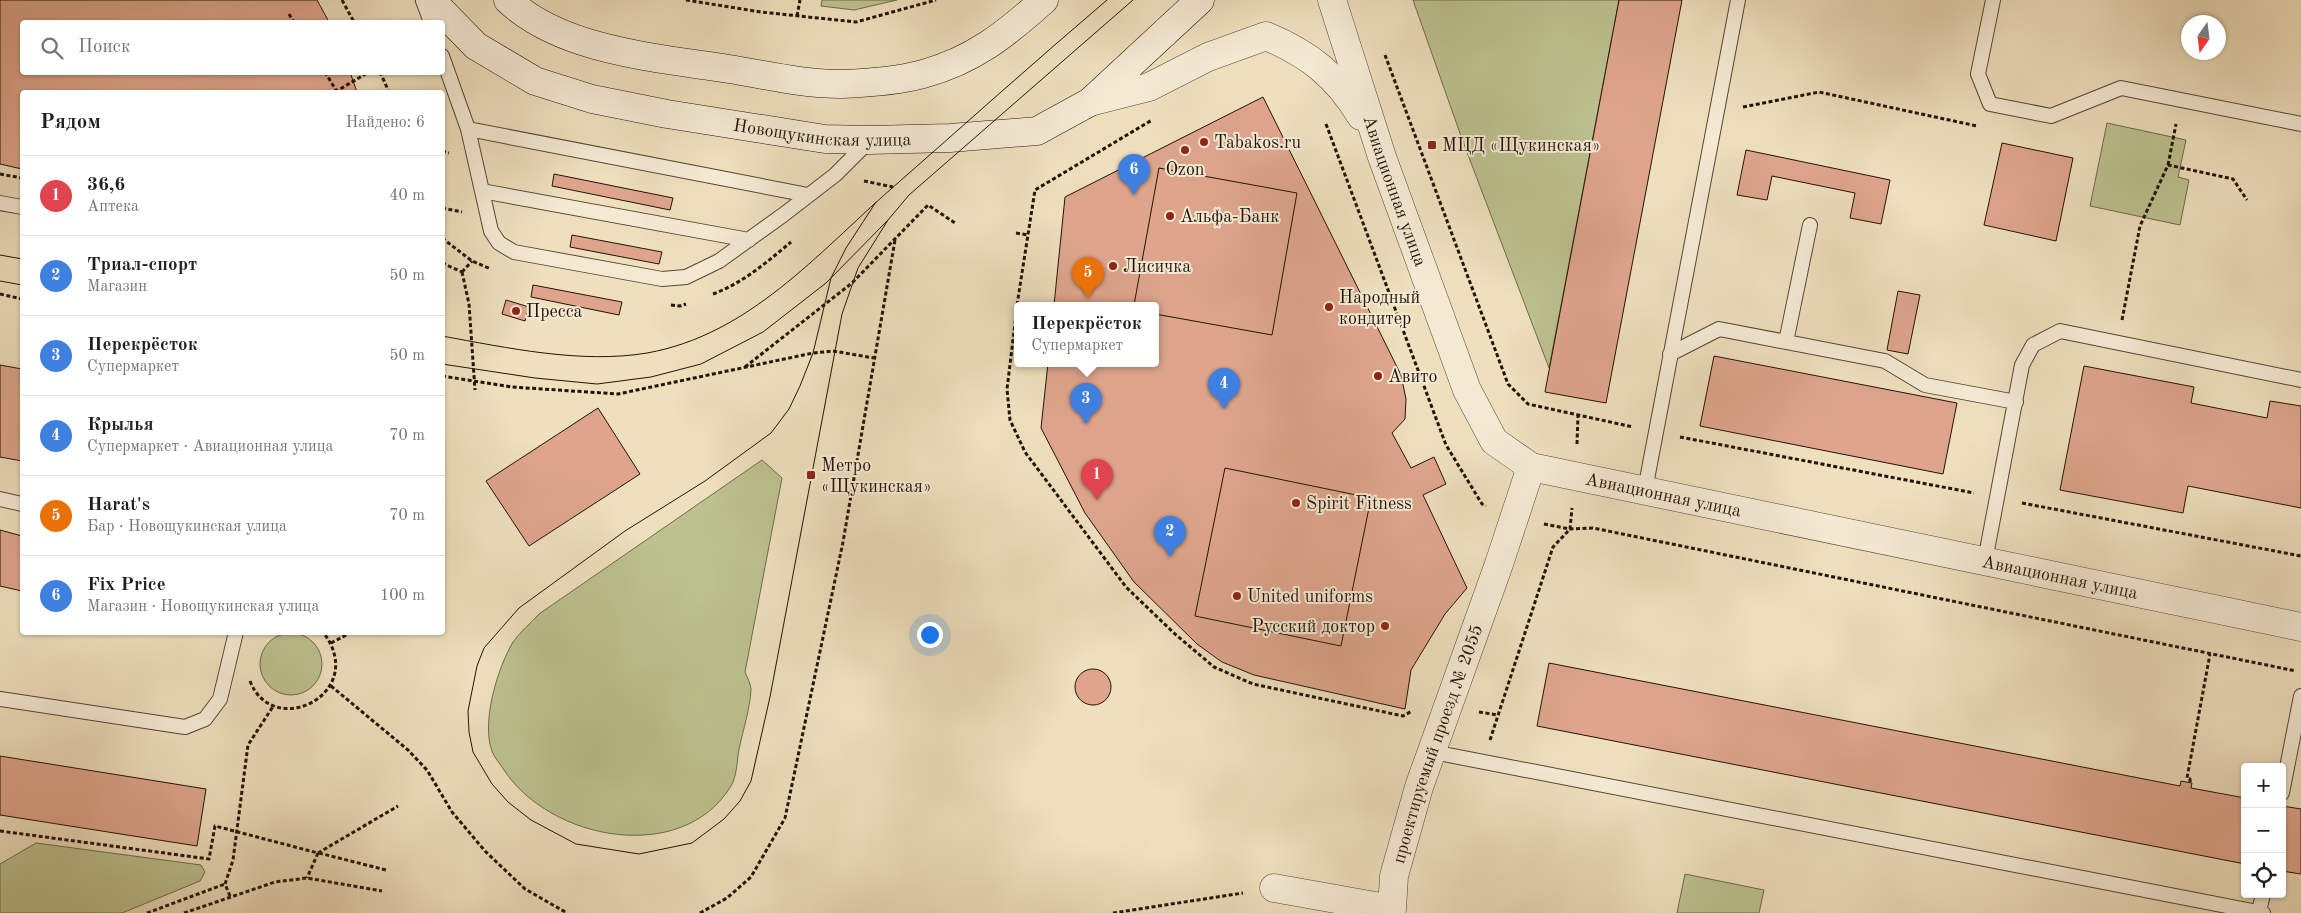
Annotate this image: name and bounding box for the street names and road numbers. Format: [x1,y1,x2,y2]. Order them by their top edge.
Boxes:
street label: Авиационная улица [1359,113,1429,269]
street label: Новощукинская улица [732,117,912,150]
street label: Авиационная улица [1584,471,1743,520]
street label: Авиационная улица [1980,553,2139,603]
street label: проектируемый проезд № 2055 [1390,622,1486,865]

